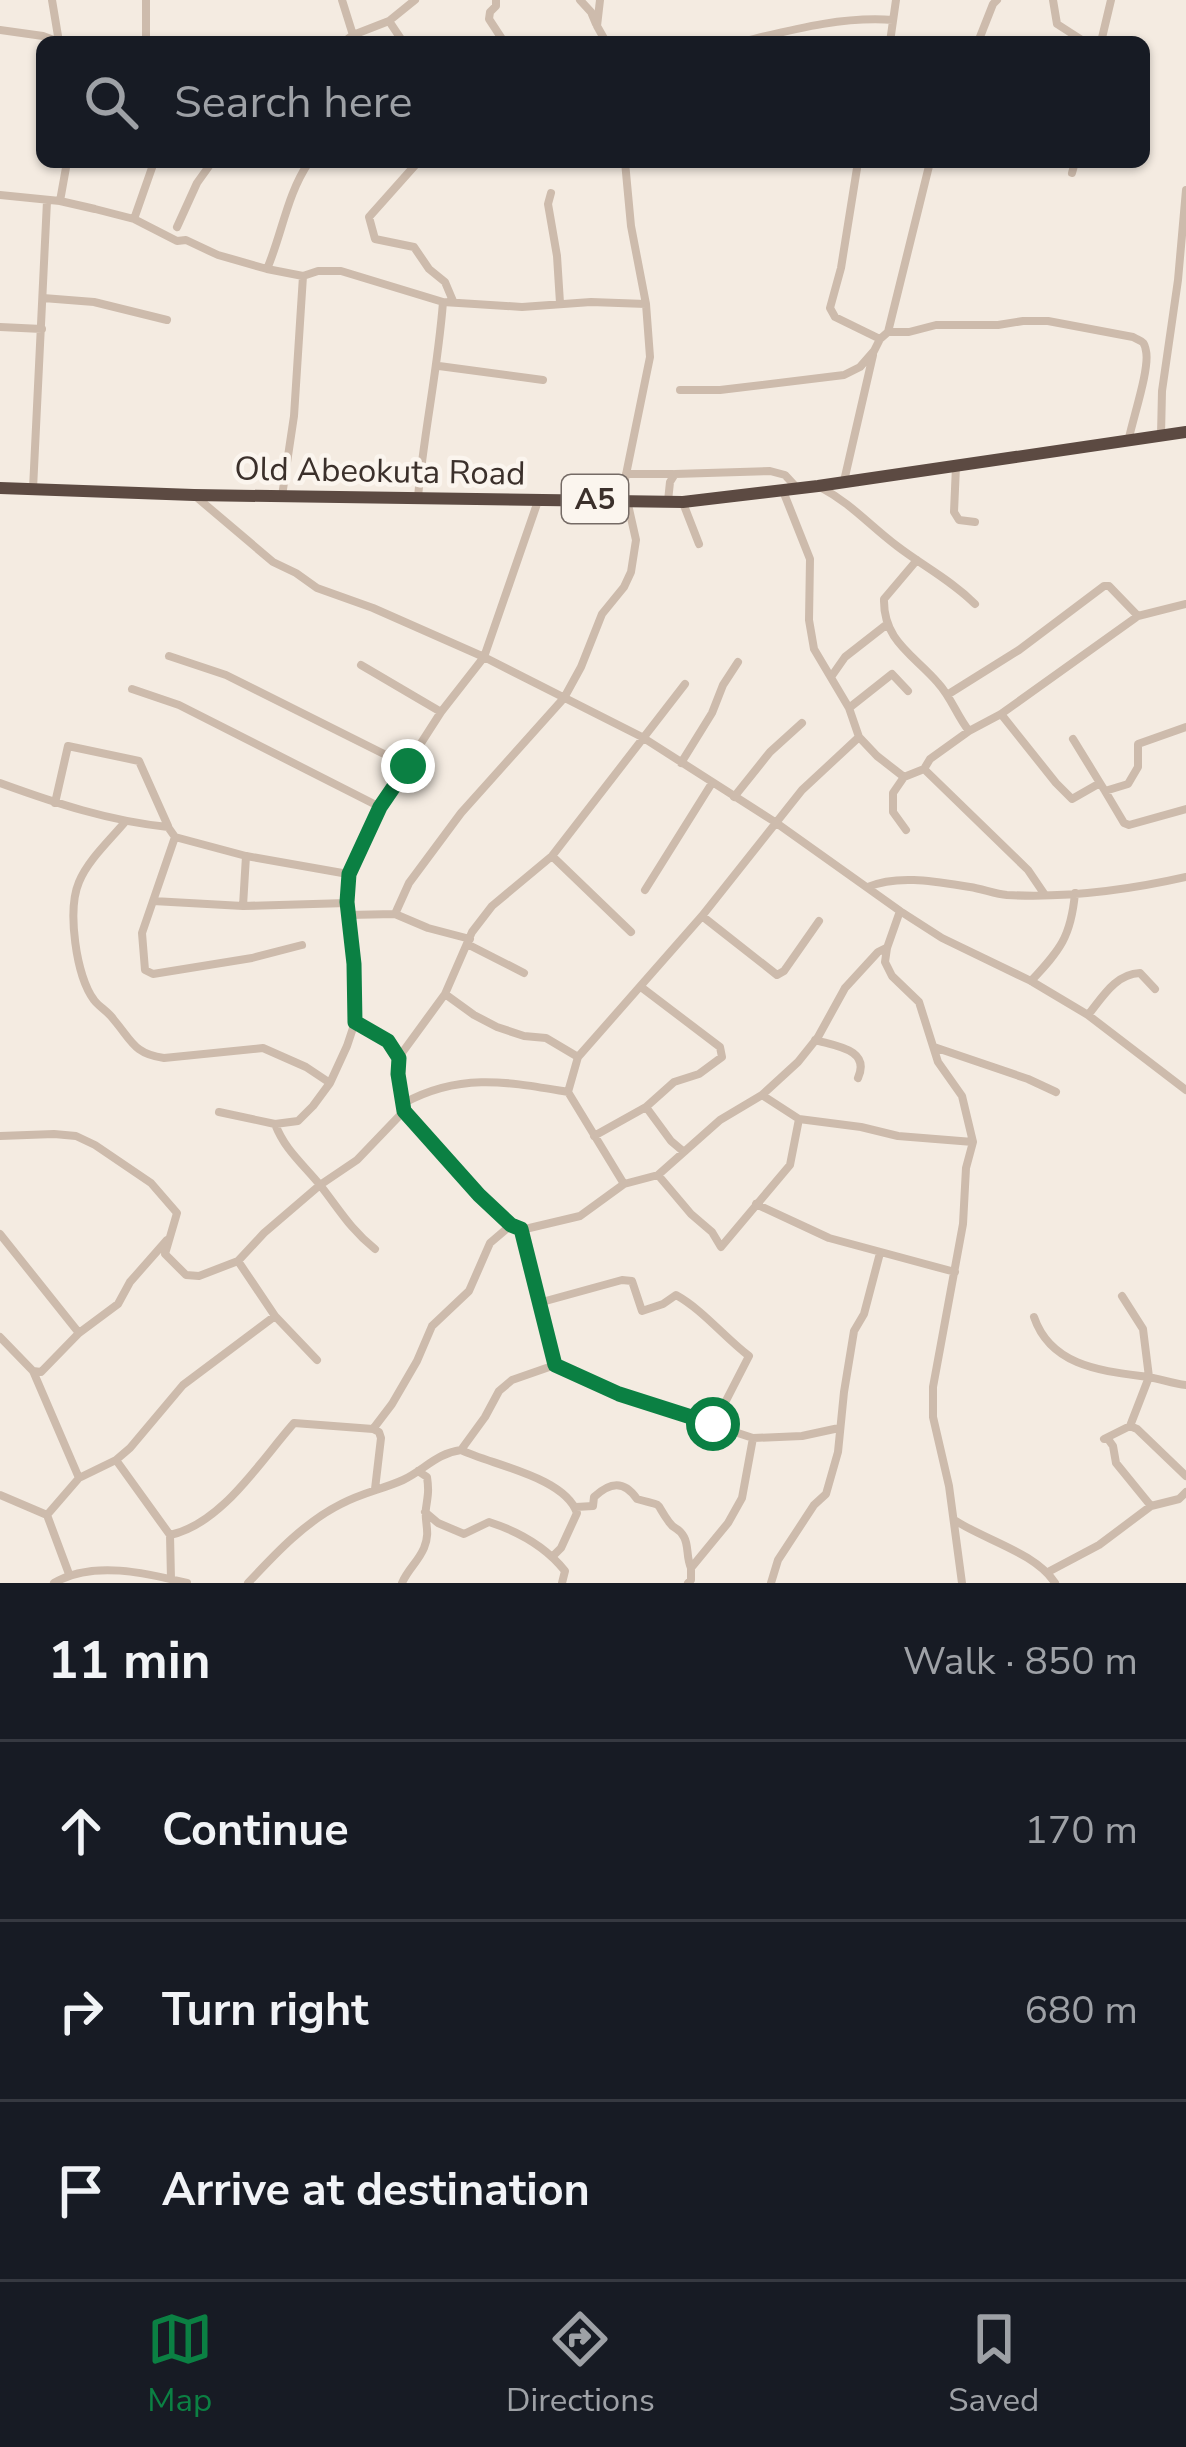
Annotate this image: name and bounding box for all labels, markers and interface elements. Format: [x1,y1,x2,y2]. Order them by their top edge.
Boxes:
search box [36,36,1150,168]
icon: search [78,69,144,135]
text: Search here [174,72,413,133]
street label: Old Abeokuta Road [234,446,526,497]
road number: A5 [562,475,628,523]
route end [381,739,435,793]
route start [686,1397,740,1451]
text: 11 min [48,1626,211,1696]
text: Walk · 850 m [903,1635,1138,1688]
icon: ahead [48,1798,114,1864]
text: Continue [162,1800,349,1861]
text: 170 m [1024,1804,1138,1857]
icon: right [48,1978,114,2044]
text: Turn right [162,1980,369,2041]
text: 680 m [1024,1984,1138,2037]
icon: arrive [48,2158,114,2224]
text: Arrive at destination [162,2160,590,2221]
tab: Map [147,2306,213,2423]
tab: Directions [506,2306,655,2423]
tab: Saved [948,2306,1039,2423]

